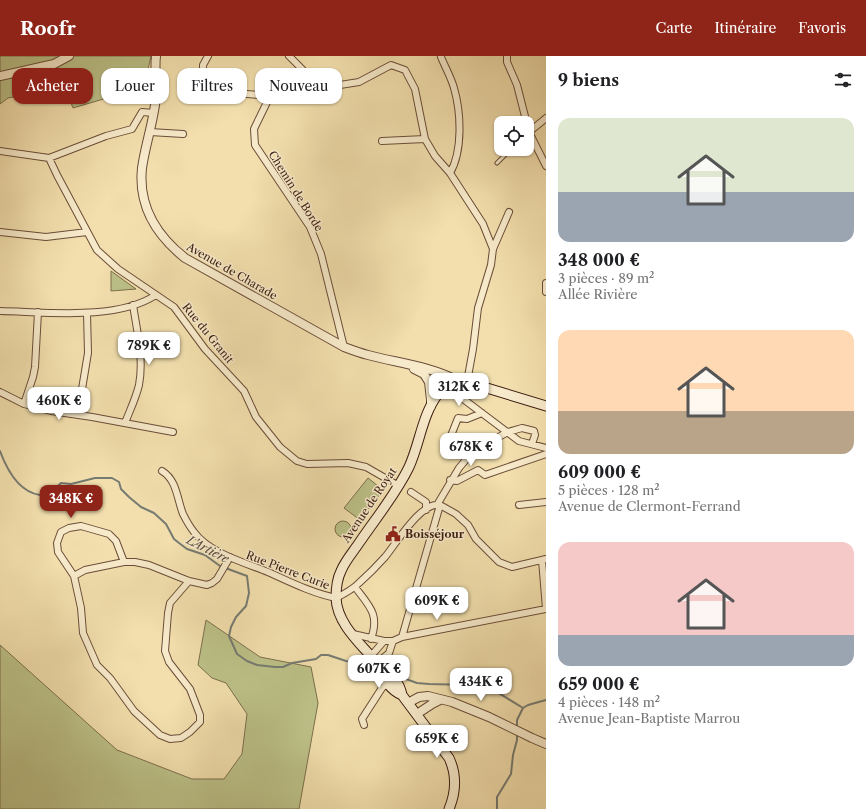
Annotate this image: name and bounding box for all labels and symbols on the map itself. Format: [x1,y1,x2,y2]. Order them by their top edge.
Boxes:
street label: Chemin de Borde [266,148,326,234]
street label: Avenue de Charade [183,239,280,303]
street label: Rue du Granit [179,300,237,366]
pin: 789K € [116,332,182,366]
pin: 312K € [426,373,492,407]
pin: 460K € [26,387,92,421]
pin: 678K € [438,433,504,467]
street label: Avenue de Royat [338,465,399,546]
pin: 348K € [38,485,104,519]
public building icon: Boisséjour [384,525,402,543]
place label: Boisséjour [405,527,465,541]
water label: L'Artière [184,532,233,566]
street label: Rue Pierre Curie [244,548,332,592]
pin: 609K € [404,587,470,621]
pin: 607K € [346,655,412,689]
pin: 434K € [448,668,514,702]
pin: 659K € [404,725,470,759]

